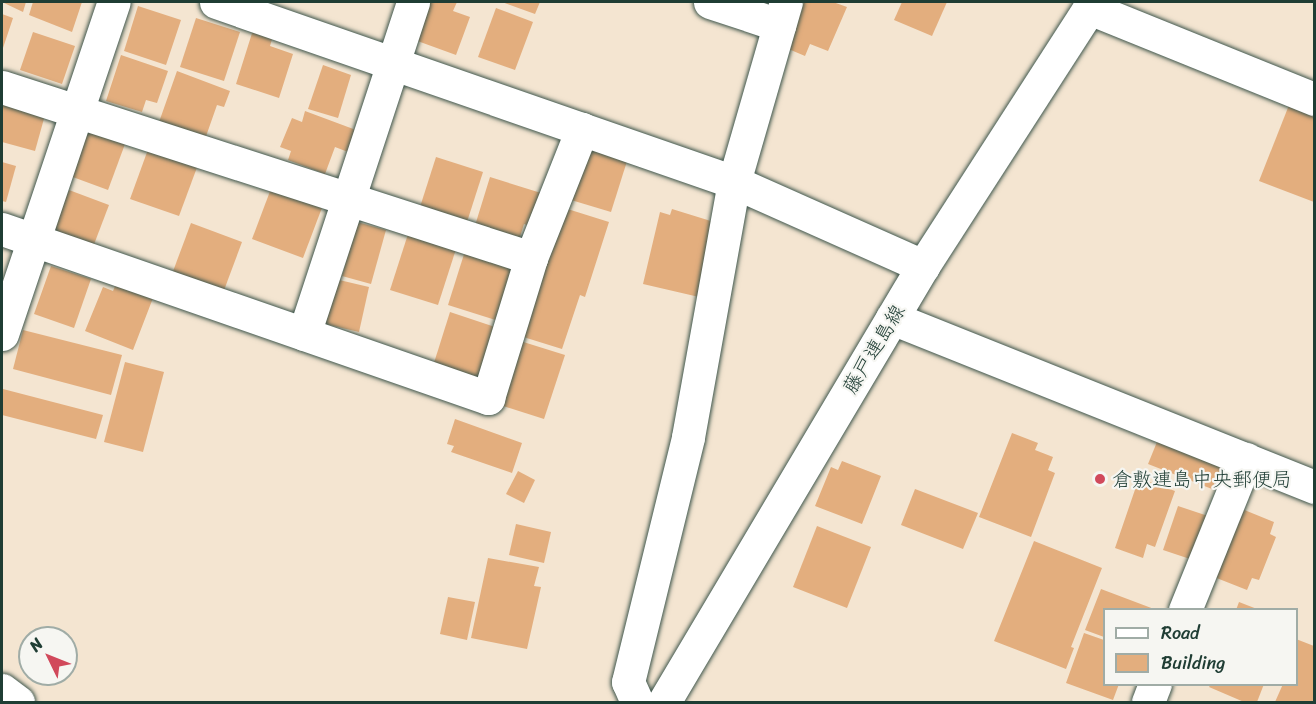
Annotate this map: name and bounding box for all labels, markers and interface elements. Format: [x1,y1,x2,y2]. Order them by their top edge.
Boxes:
street label: 藤戸連島線 [838,300,910,398]
place label: 倉敷連島中央郵便局 [1112,467,1292,491]
marker: 倉敷連島中央郵便局 [1093,472,1107,486]
legend [1103,608,1298,686]
text: Road [1161,617,1200,649]
north arrow [18,626,78,686]
text: N [22,631,50,659]
text: Building [1161,647,1225,679]

